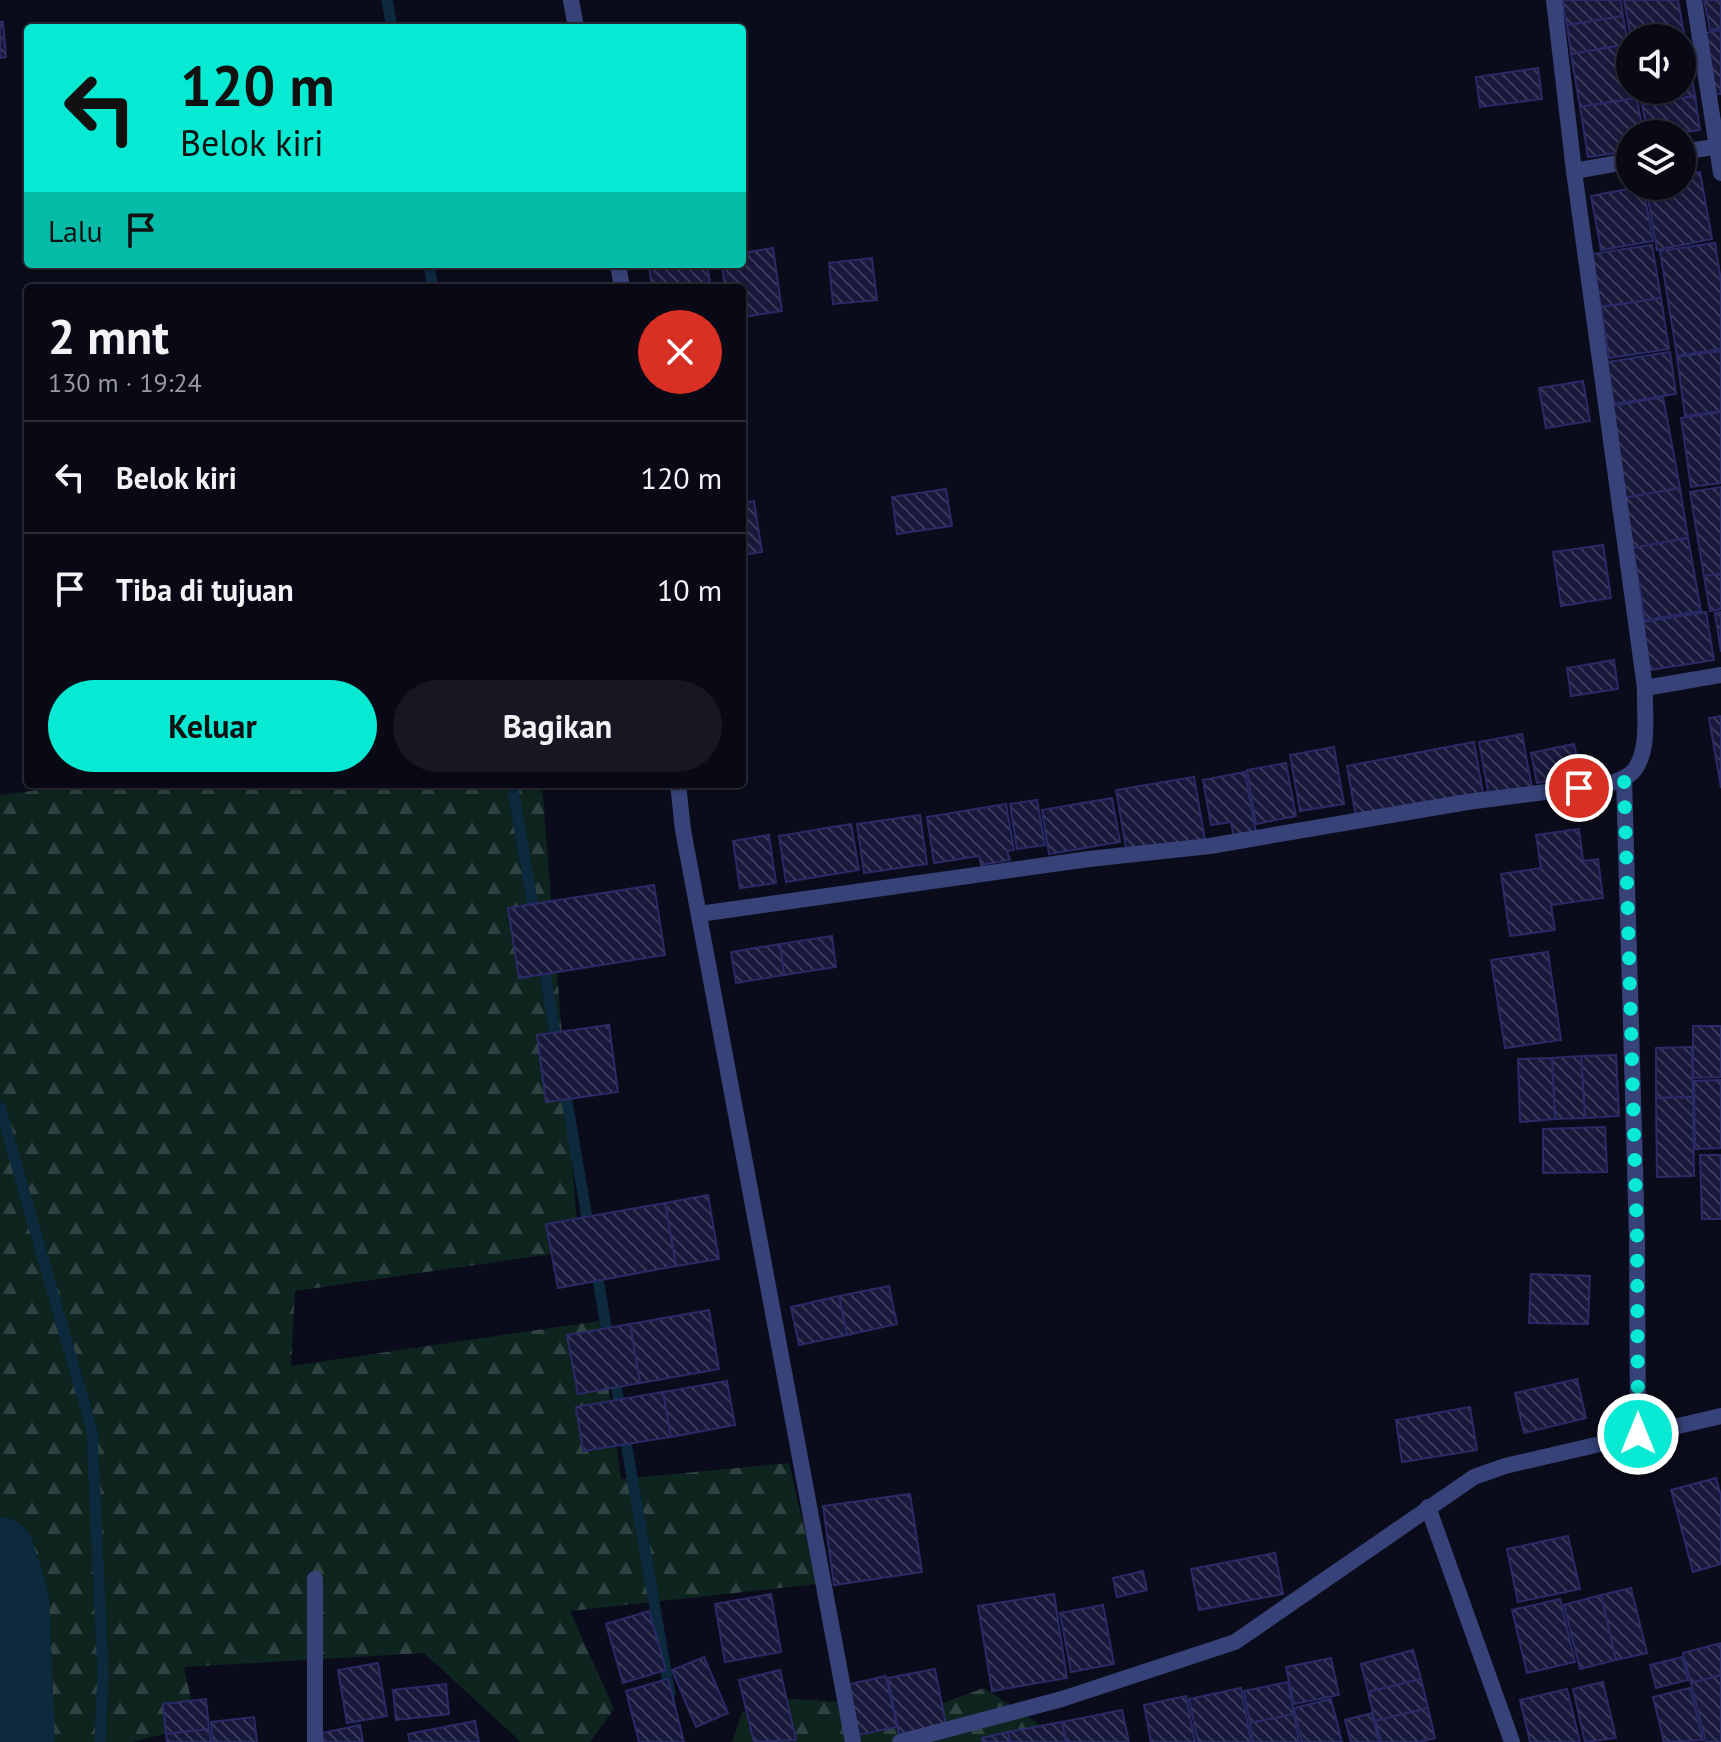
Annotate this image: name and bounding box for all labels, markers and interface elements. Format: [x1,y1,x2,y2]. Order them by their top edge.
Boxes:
map controls [1616,24,1696,200]
button: sound [1616,24,1696,104]
text: 120 m [180,49,335,121]
icon: left [48,56,152,160]
text: Belok kiri [180,119,324,166]
button: layers [1616,120,1696,200]
icon: arrive [119,208,163,252]
text: Lalu [48,211,103,250]
text: 2 mnt [48,305,169,367]
button: close [638,310,722,394]
text: 130 m · 19:24 [48,366,202,399]
icon: left [48,455,92,499]
text: Belok kiri [116,458,237,497]
text: 120 m [641,458,722,497]
icon: arrive [48,567,92,611]
text: Tiba di tujuan [116,570,294,609]
text: 10 m [657,570,722,609]
button: Keluar [48,680,377,772]
button: Bagikan [393,680,722,772]
pin [1545,754,1613,822]
icon: arrive [1557,766,1601,810]
position arrow [1596,1392,1680,1476]

